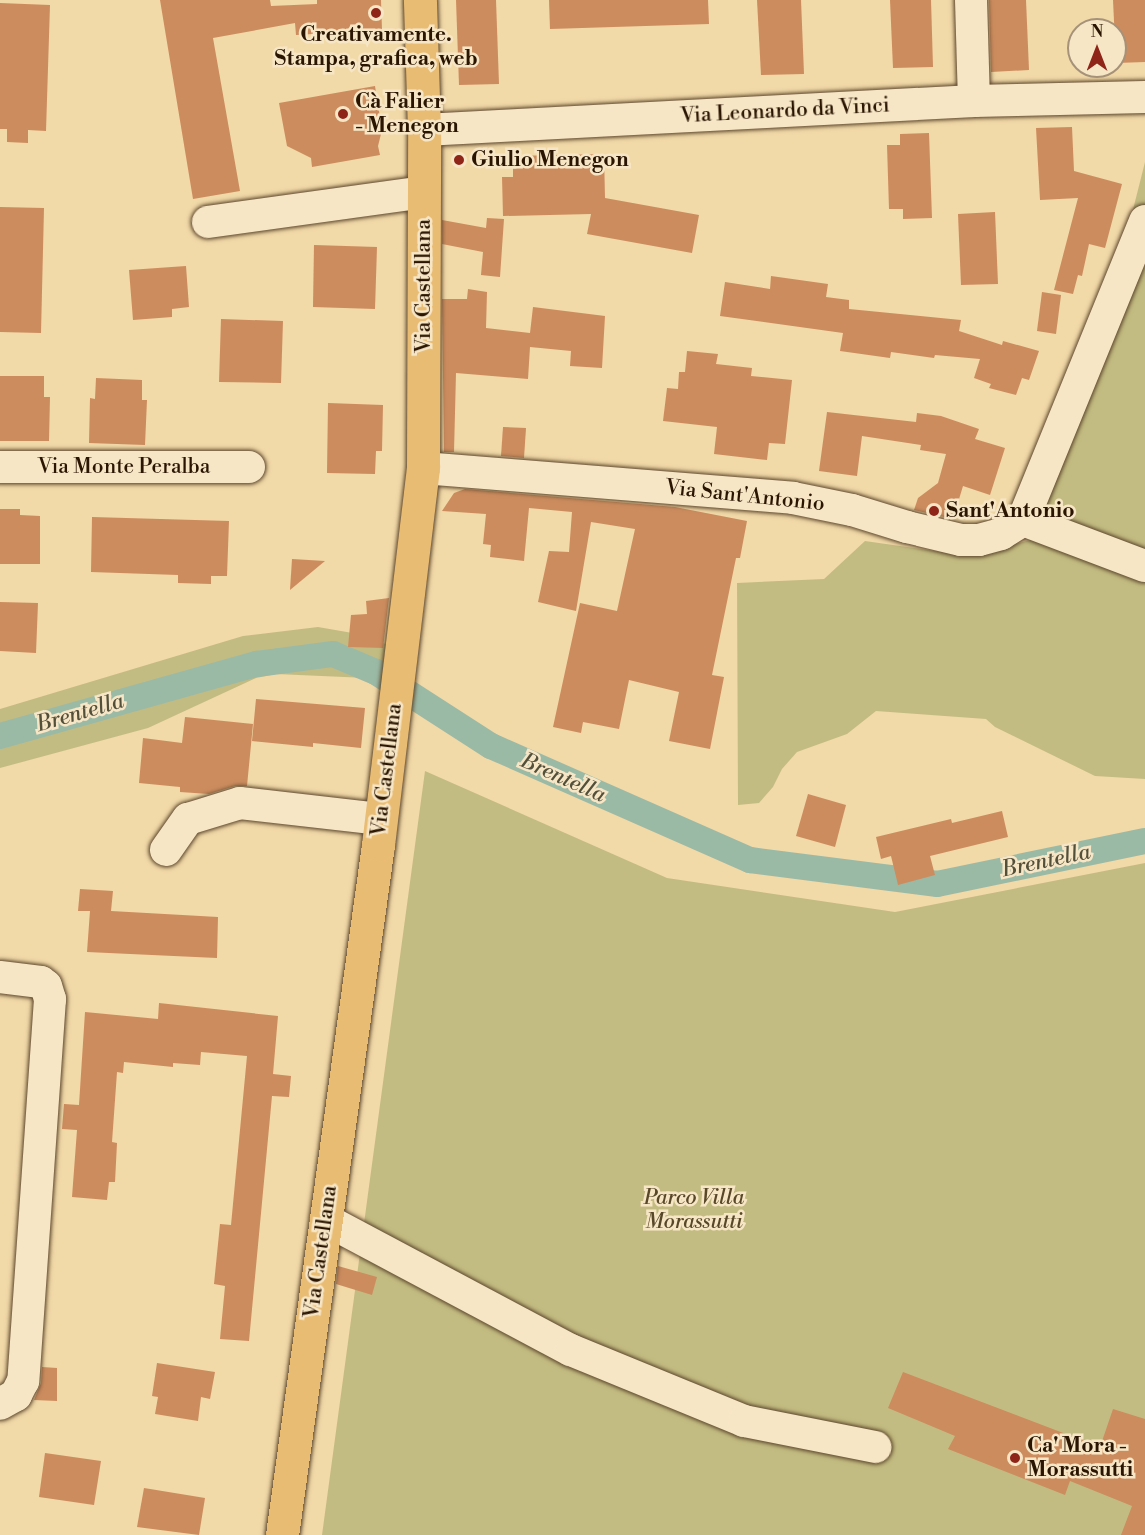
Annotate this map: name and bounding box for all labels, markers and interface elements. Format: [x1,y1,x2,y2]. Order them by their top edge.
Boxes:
marker: Creativamente. Stampa, grafica, web [369,6,383,20]
north arrow [1067,18,1127,78]
place label: Creativamente. Stampa, grafica, web [274,22,478,72]
text: N [1091,22,1103,42]
place label: Cà Falier - Menegon [355,89,459,139]
street label: Via Leonardo da Vinci [680,93,890,129]
marker: Cà Falier - Menegon [336,107,350,121]
place label: Giulio Menegon [471,147,629,173]
marker: Giulio Menegon [452,153,466,167]
street label: Via Castellana [411,219,437,353]
street label: Via Monte Peralba [38,454,210,480]
street label: Via Sant'Antonio [664,475,826,517]
place label: Sant'Antonio [946,498,1075,524]
marker: Sant'Antonio [927,504,941,518]
water label: Brentella [33,688,127,738]
street label: Via Castellana [366,702,408,838]
water label: Brentella [516,748,610,808]
water label: Brentella [999,839,1093,883]
street label: Via Castellana [299,1184,343,1320]
park label: Parco Villa Morassutti [644,1185,744,1235]
place label: Ca' Mora - Morassutti [1027,1433,1133,1483]
marker: Ca' Mora - Morassutti [1008,1451,1022,1465]

